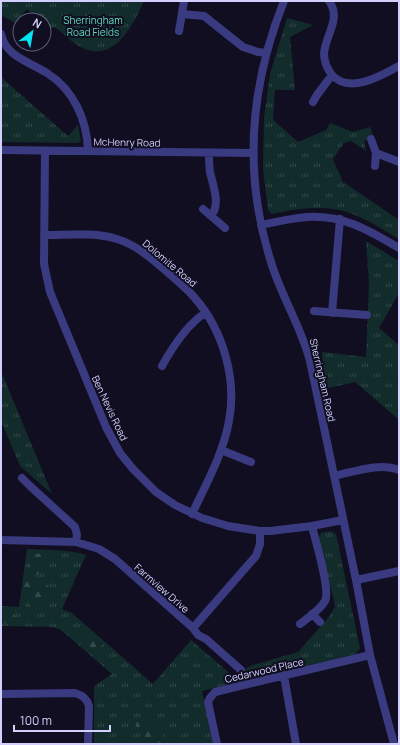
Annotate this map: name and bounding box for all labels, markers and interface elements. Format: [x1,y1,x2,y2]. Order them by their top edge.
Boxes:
north arrow [12,12,52,52]
park label: Sherringham Road Fields [63,13,123,39]
text: N [30,15,45,32]
street label: McHenry Road [93,134,161,150]
street label: Dolomite Road [140,236,200,290]
street label: Sherringham Road [307,337,339,423]
street label: Ben Nevis Road [89,373,131,443]
street label: Farmview Drive [132,560,193,616]
street label: Cedarwood Place [223,654,305,686]
scale bar [14,707,110,733]
text: 100 m [20,712,52,729]

